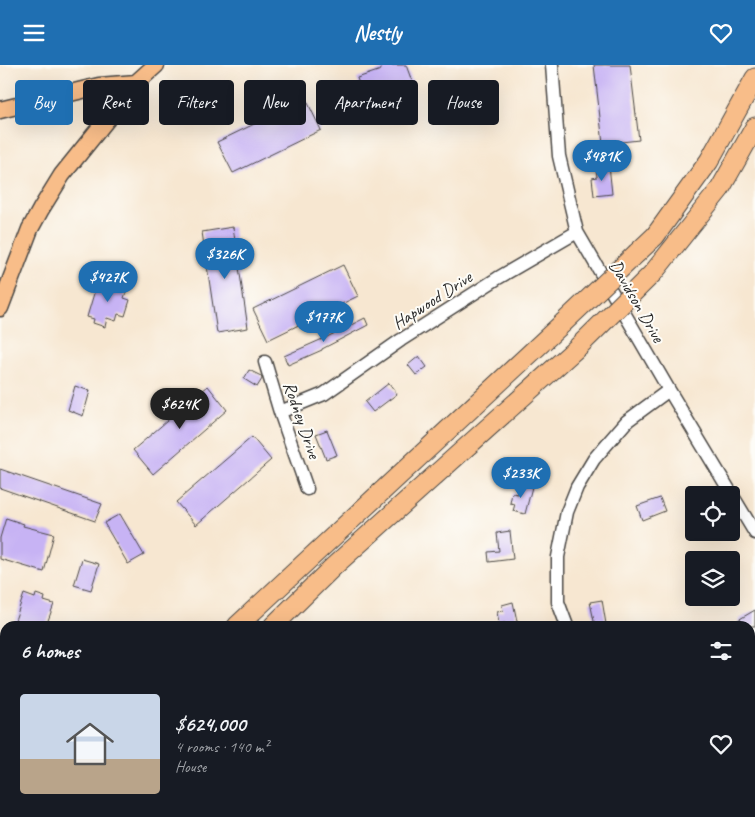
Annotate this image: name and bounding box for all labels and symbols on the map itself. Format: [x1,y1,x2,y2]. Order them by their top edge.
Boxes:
pin: $481K [567,139,637,182]
pin: $326K [190,237,260,280]
street label: Davidson Drive [605,256,670,347]
pin: $427K [73,261,143,303]
street label: Hapwood Drive [388,265,477,334]
pin: $177K [289,301,359,343]
street label: Rodney Drive [279,379,326,462]
pin: $624K [145,387,215,430]
pin: $233K [486,457,556,499]

